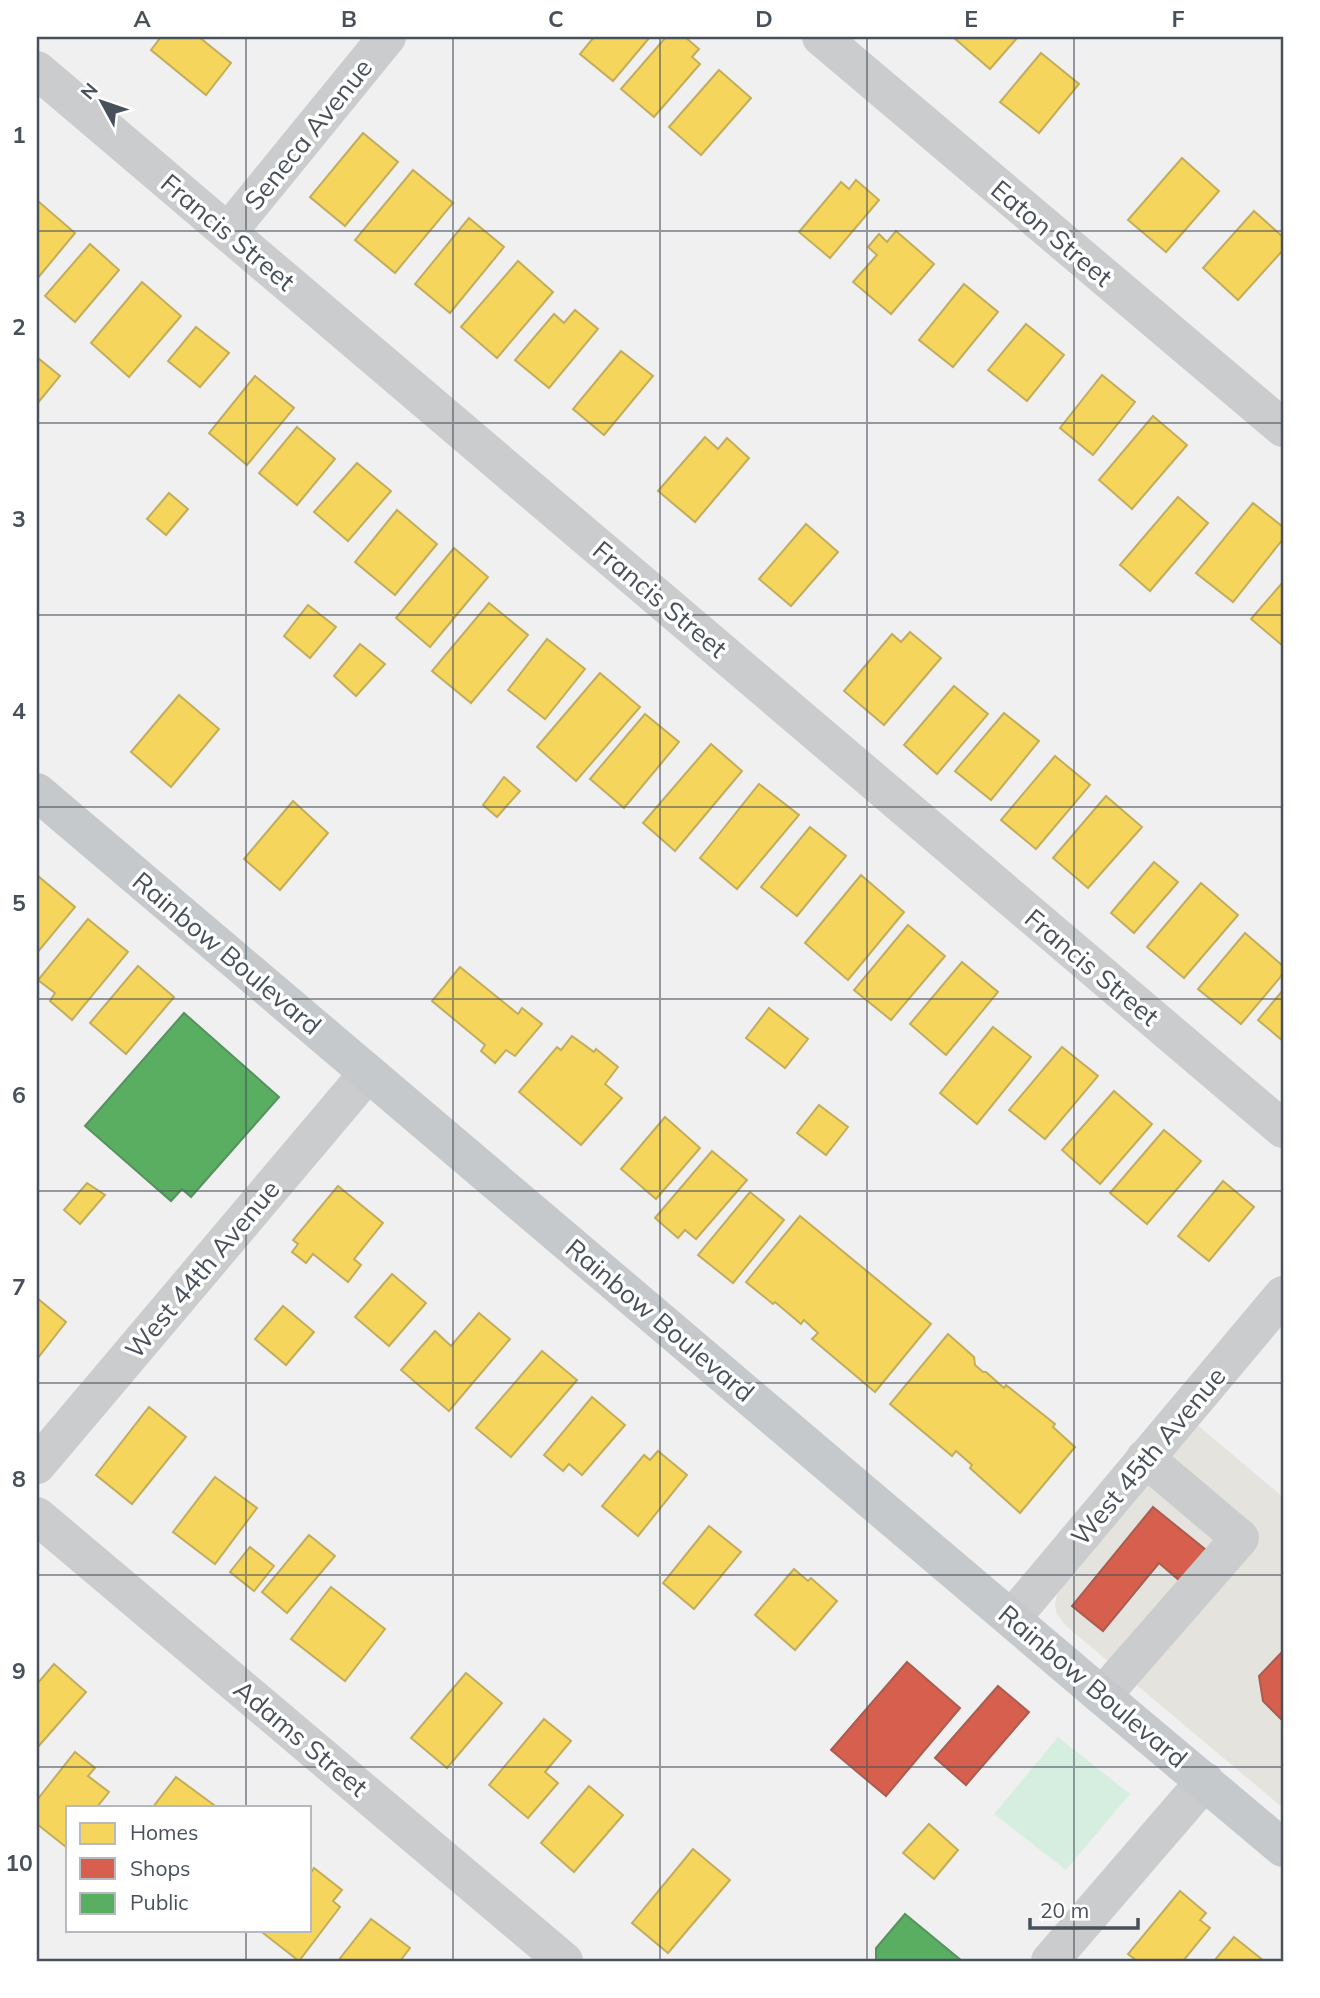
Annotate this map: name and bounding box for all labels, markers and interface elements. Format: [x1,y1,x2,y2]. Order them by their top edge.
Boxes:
text: A [133,4,151,33]
text: B [341,4,357,33]
text: C [548,4,564,33]
text: D [755,4,773,33]
text: E [964,4,978,33]
text: F [1171,4,1185,33]
street label: Seneca Avenue [237,52,379,216]
north arrow [66,66,136,136]
text: N [75,78,103,104]
text: 1 [12,120,26,149]
street label: Francis Street [154,166,302,298]
street label: Eaton Street [985,173,1119,293]
text: 2 [12,312,26,341]
text: 3 [12,504,26,533]
street label: Francis Street [586,533,734,665]
text: 4 [12,696,26,725]
street label: Rainbow Boulevard [126,864,328,1042]
text: 5 [12,888,26,917]
street label: Francis Street [1018,901,1166,1033]
text: 6 [12,1080,26,1109]
street label: West 44th Avenue [118,1173,286,1365]
street label: Rainbow Boulevard [559,1231,761,1409]
text: 7 [12,1272,26,1301]
street label: West 45th Avenue [1064,1360,1232,1552]
text: 8 [12,1464,26,1493]
street label: Rainbow Boulevard [992,1597,1194,1775]
text: 9 [12,1656,26,1685]
street label: Adams Street [227,1672,375,1804]
legend [66,1806,312,1932]
text: Homes [130,1819,198,1845]
text: 10 [5,1848,33,1877]
text: Shops [130,1855,190,1881]
scale bar [1030,1886,1138,1930]
text: Public [130,1889,189,1915]
text: 20 m [1040,1897,1089,1923]

